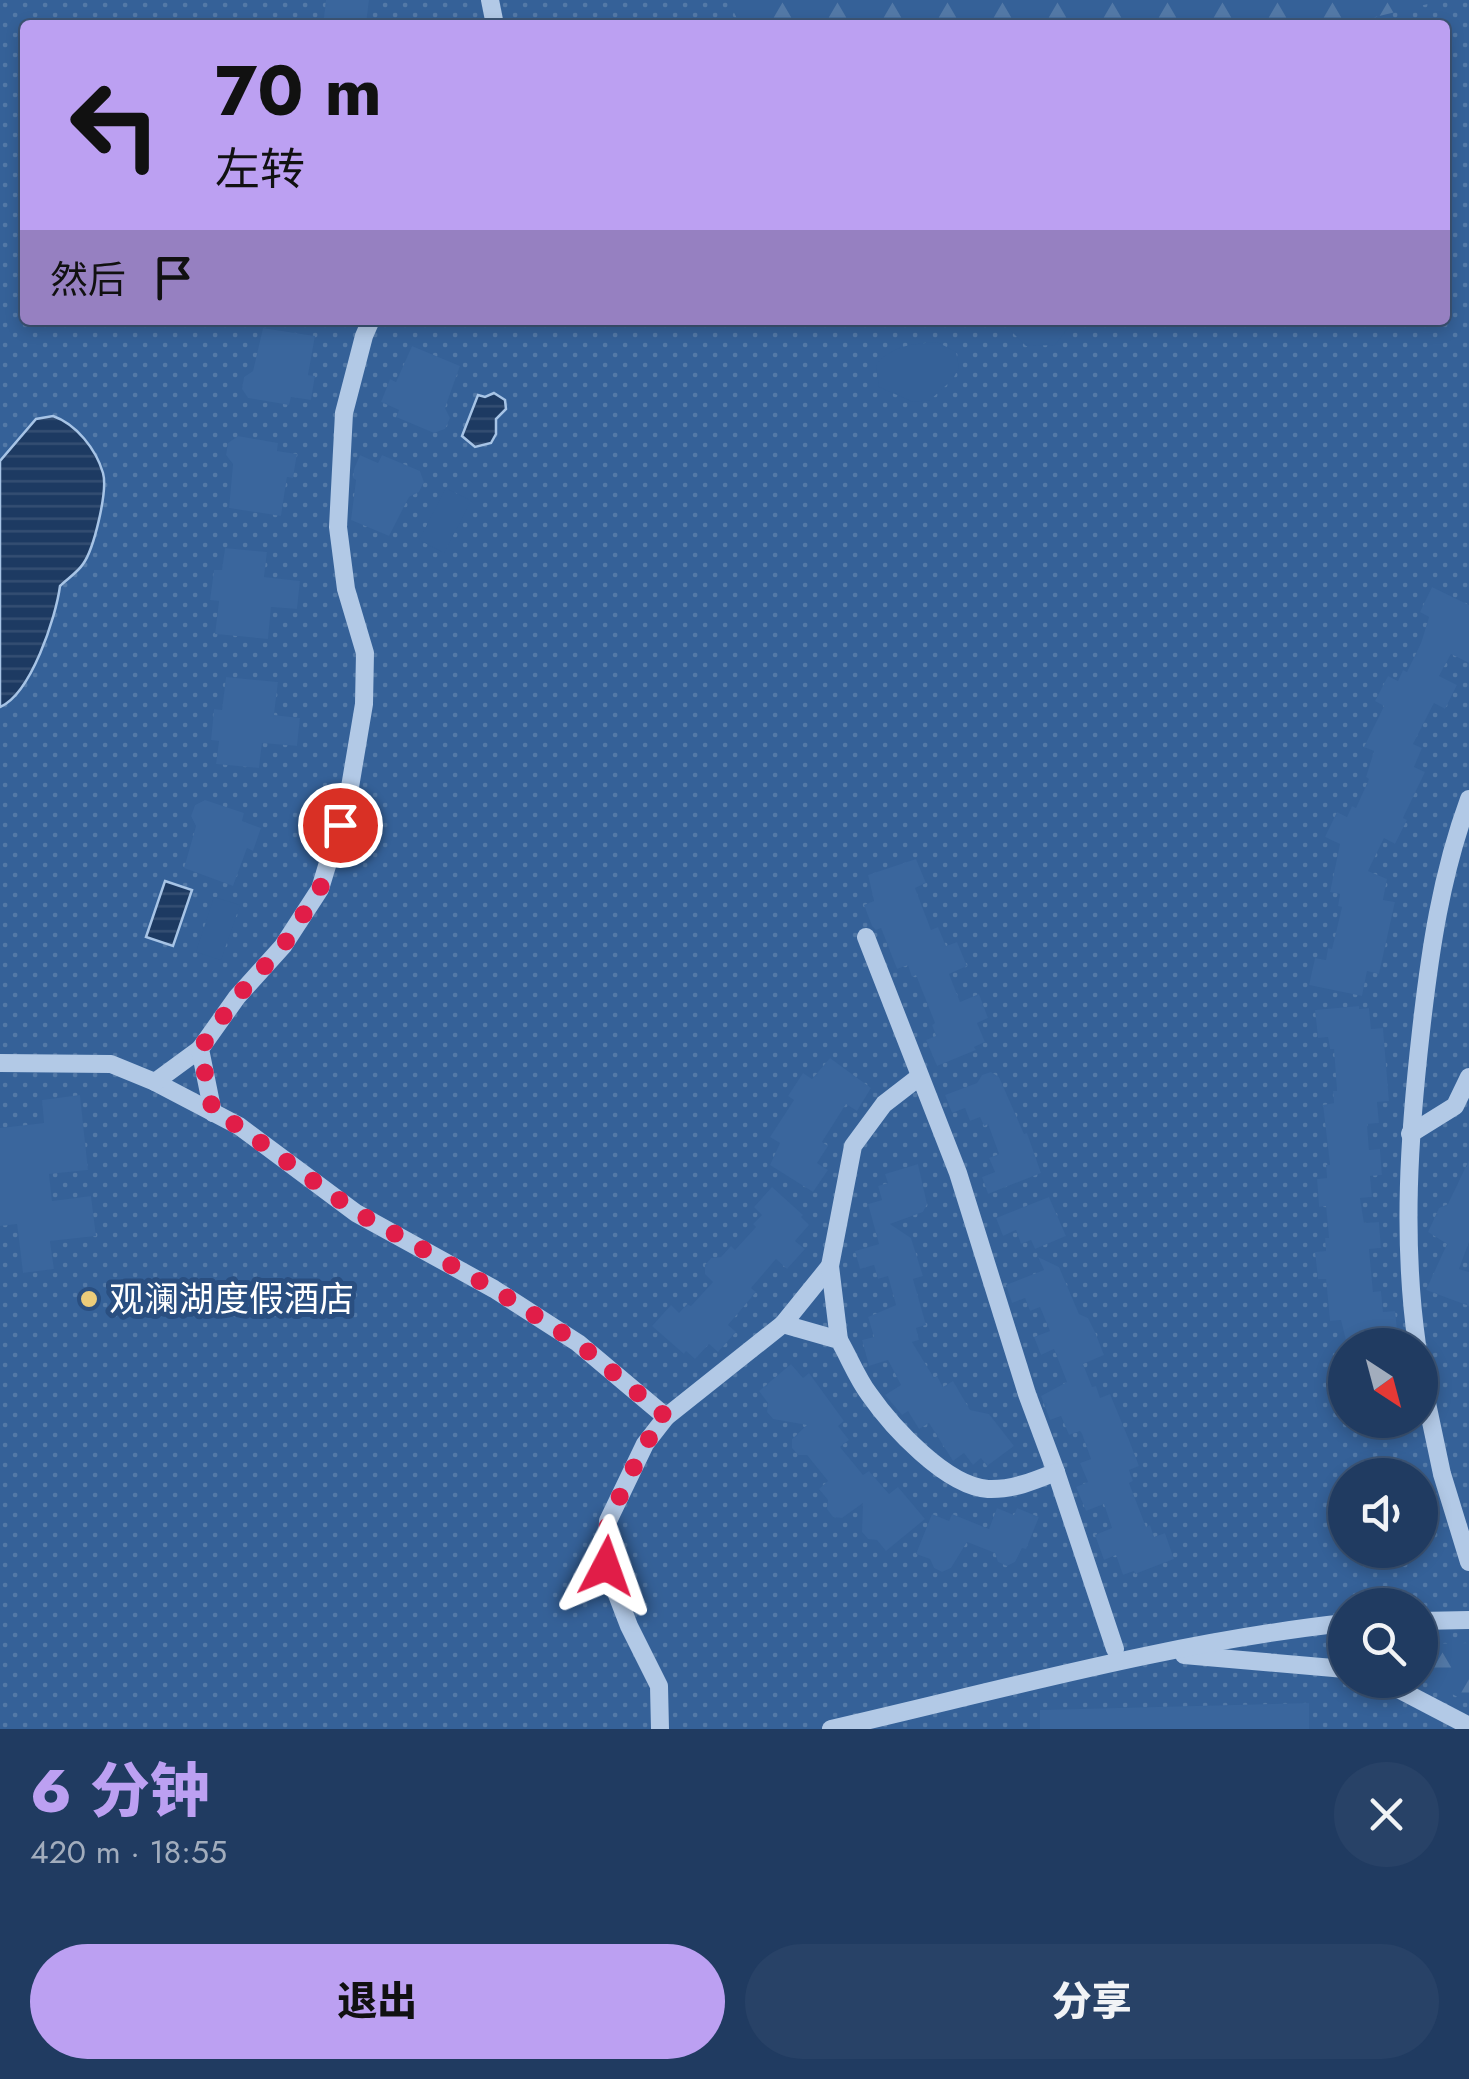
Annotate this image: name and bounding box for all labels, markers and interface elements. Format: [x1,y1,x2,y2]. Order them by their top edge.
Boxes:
text: 70 m [215,40,382,141]
icon: left [50,60,180,190]
text: 左转 [215,137,305,202]
icon: arrive [146,250,201,305]
text: 然后 [50,252,126,307]
pin [298,783,383,868]
icon: arrive [313,798,368,853]
place label: 观澜湖度假酒店 [109,1274,354,1324]
marker: 观澜湖度假酒店 [78,1288,100,1310]
north arrow [1328,1328,1438,1438]
map controls [1328,1328,1438,1698]
button: sound [1328,1458,1438,1568]
position arrow [554,1514,658,1618]
button: search [1328,1588,1438,1698]
text: 6 分钟 [30,1748,210,1835]
button: close [1334,1762,1439,1867]
text: 420 m · 18:55 [30,1829,227,1875]
button: 退出 [30,1944,725,2059]
button: 分享 [745,1944,1439,2059]

